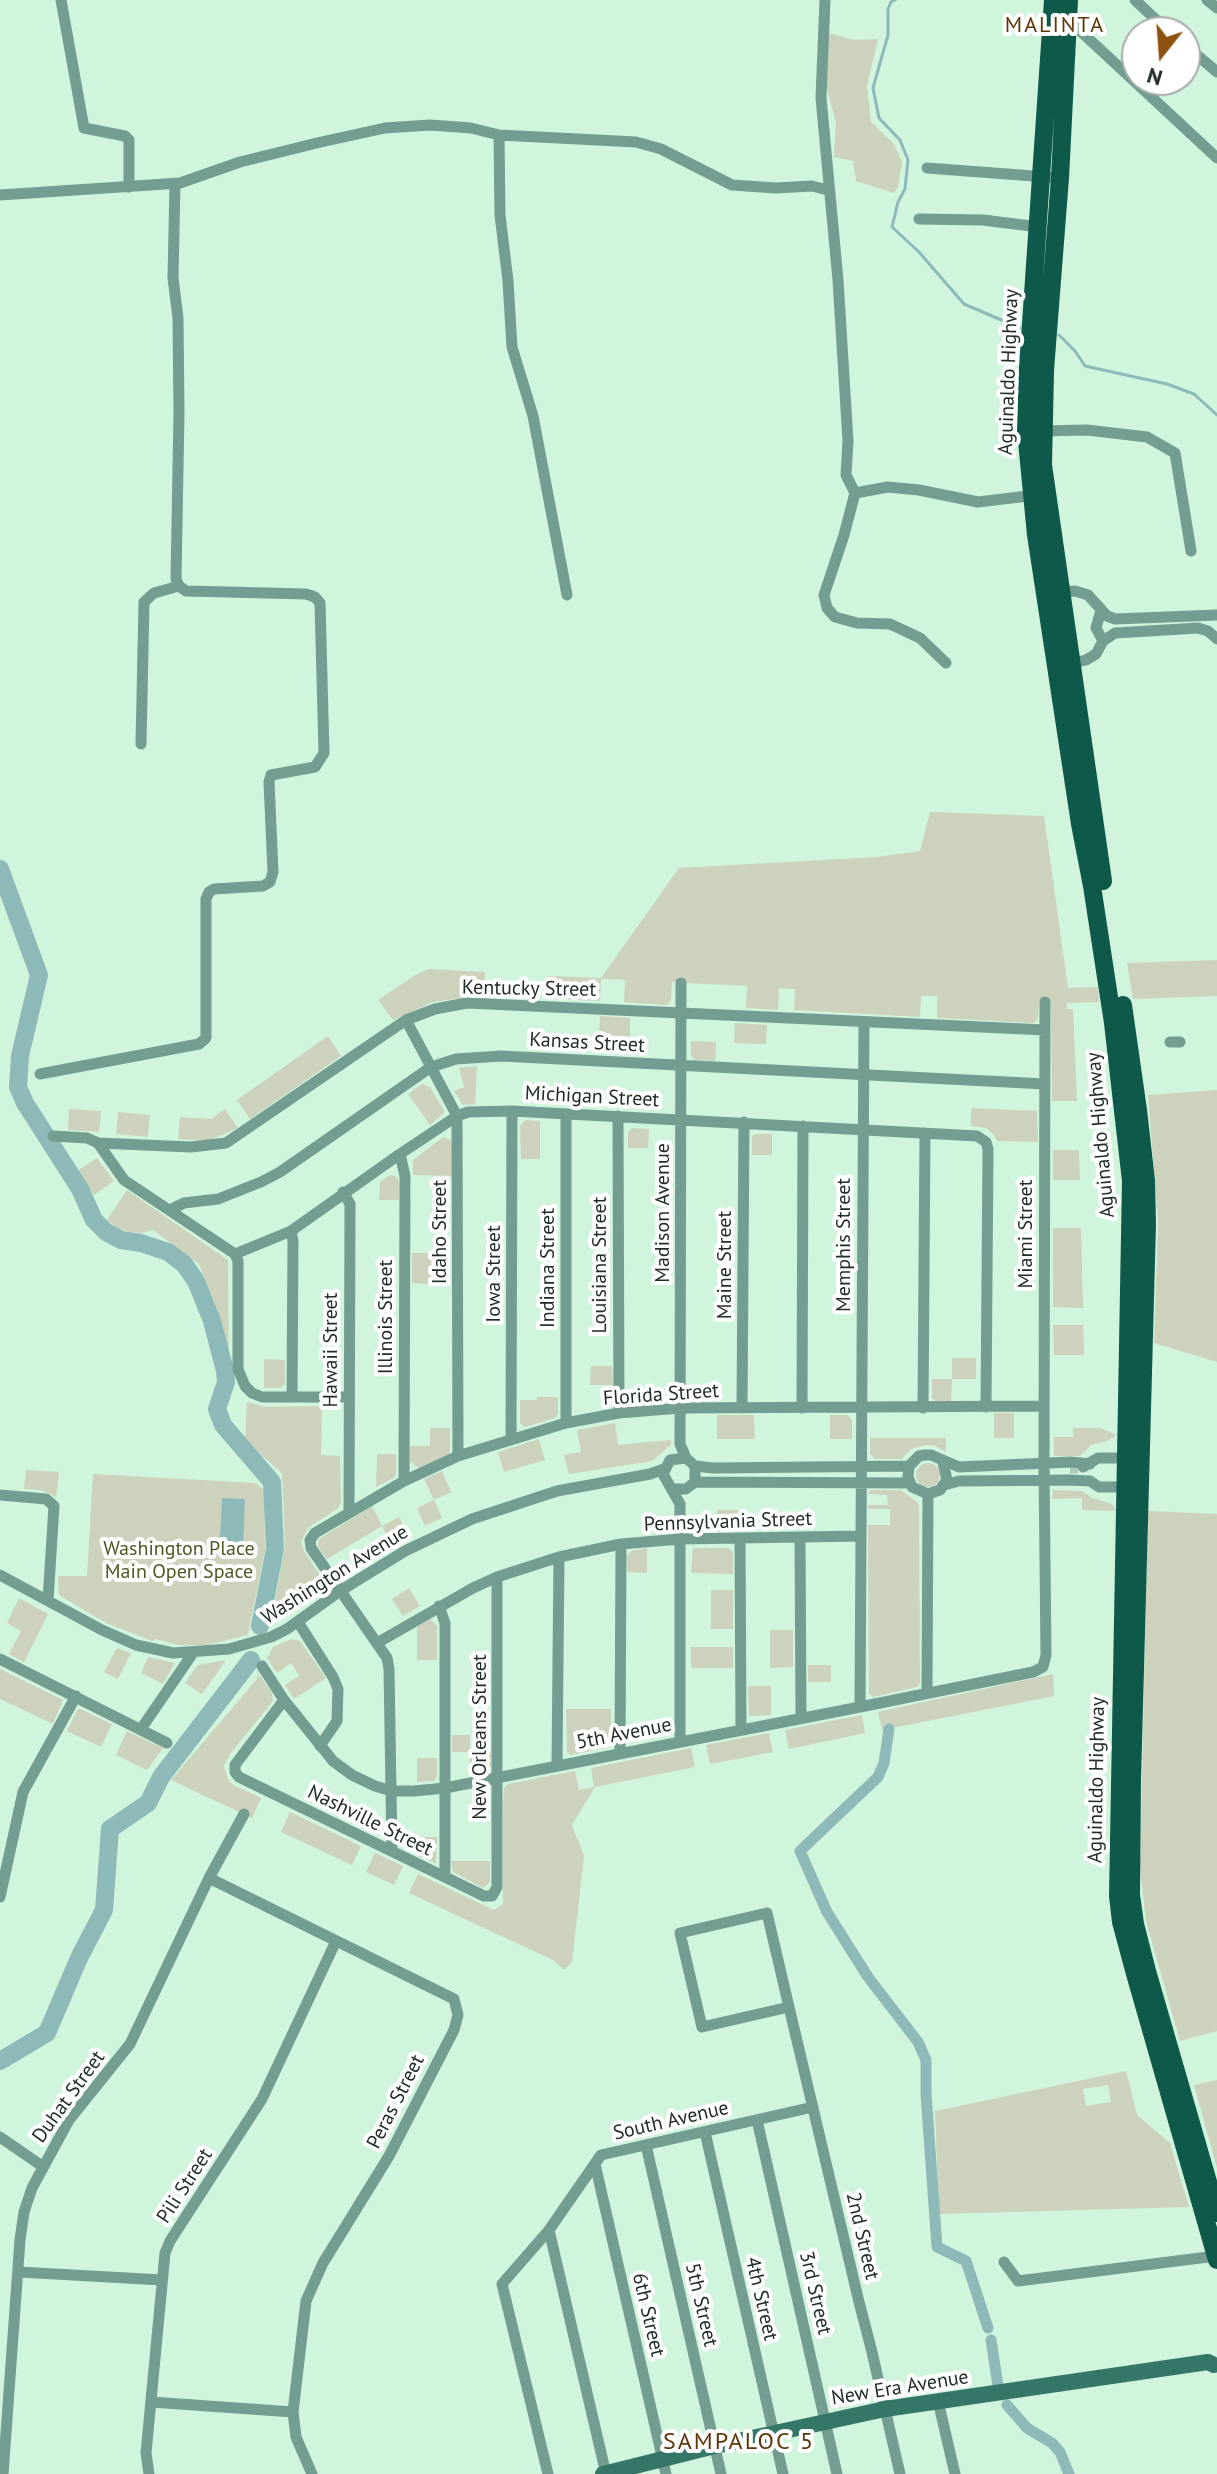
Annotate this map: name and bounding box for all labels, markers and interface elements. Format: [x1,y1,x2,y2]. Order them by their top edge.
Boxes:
district label: MALINTA [1005,13,1105,39]
north arrow [1121,16,1201,96]
text: N [1144,62,1166,93]
street label: Aguinaldo Highway [994,289,1024,455]
street label: Kentucky Street [462,976,596,1002]
street label: Kansas Street [529,1028,645,1058]
street label: Aguinaldo Highway [1082,1051,1120,1219]
street label: Michigan Street [524,1081,660,1113]
street label: Madison Avenue [651,1143,675,1283]
street label: Memphis Street [832,1178,856,1312]
street label: Miami Street [1014,1179,1038,1289]
street label: Idaho Street [428,1180,452,1284]
street label: Louisiana Street [588,1197,612,1333]
street label: Indiana Street [536,1208,560,1328]
street label: Maine Street [713,1211,737,1319]
street label: Iowa Street [482,1225,506,1323]
street label: Illinois Street [374,1260,398,1374]
street label: Hawaii Street [319,1292,343,1408]
street label: Florida Street [602,1379,720,1411]
street label: Pennsylvania Street [643,1507,813,1537]
street label: Washington Avenue [257,1520,413,1630]
park label: Washington Place Main Open Space [103,1537,255,1584]
street label: New Orleans Street [468,1654,492,1820]
street label: Aguinaldo Highway [1084,1697,1110,1863]
street label: 5th Avenue [574,1713,674,1755]
street label: Nashville Street [304,1780,436,1862]
street label: Duhat Street [28,2046,110,2148]
street label: Peras Street [362,2051,430,2153]
street label: South Avenue [611,2096,731,2146]
street label: Pili Street [152,2144,218,2228]
street label: 2nd Street [840,2190,884,2282]
street label: 3rd Street [794,2249,836,2337]
street label: 4th Street [740,2255,782,2343]
street label: 5th Street [680,2261,722,2349]
street label: 6th Street [627,2271,669,2359]
street label: New Era Avenue [830,2365,970,2411]
district label: SAMPALOC 5 [663,2428,815,2456]

